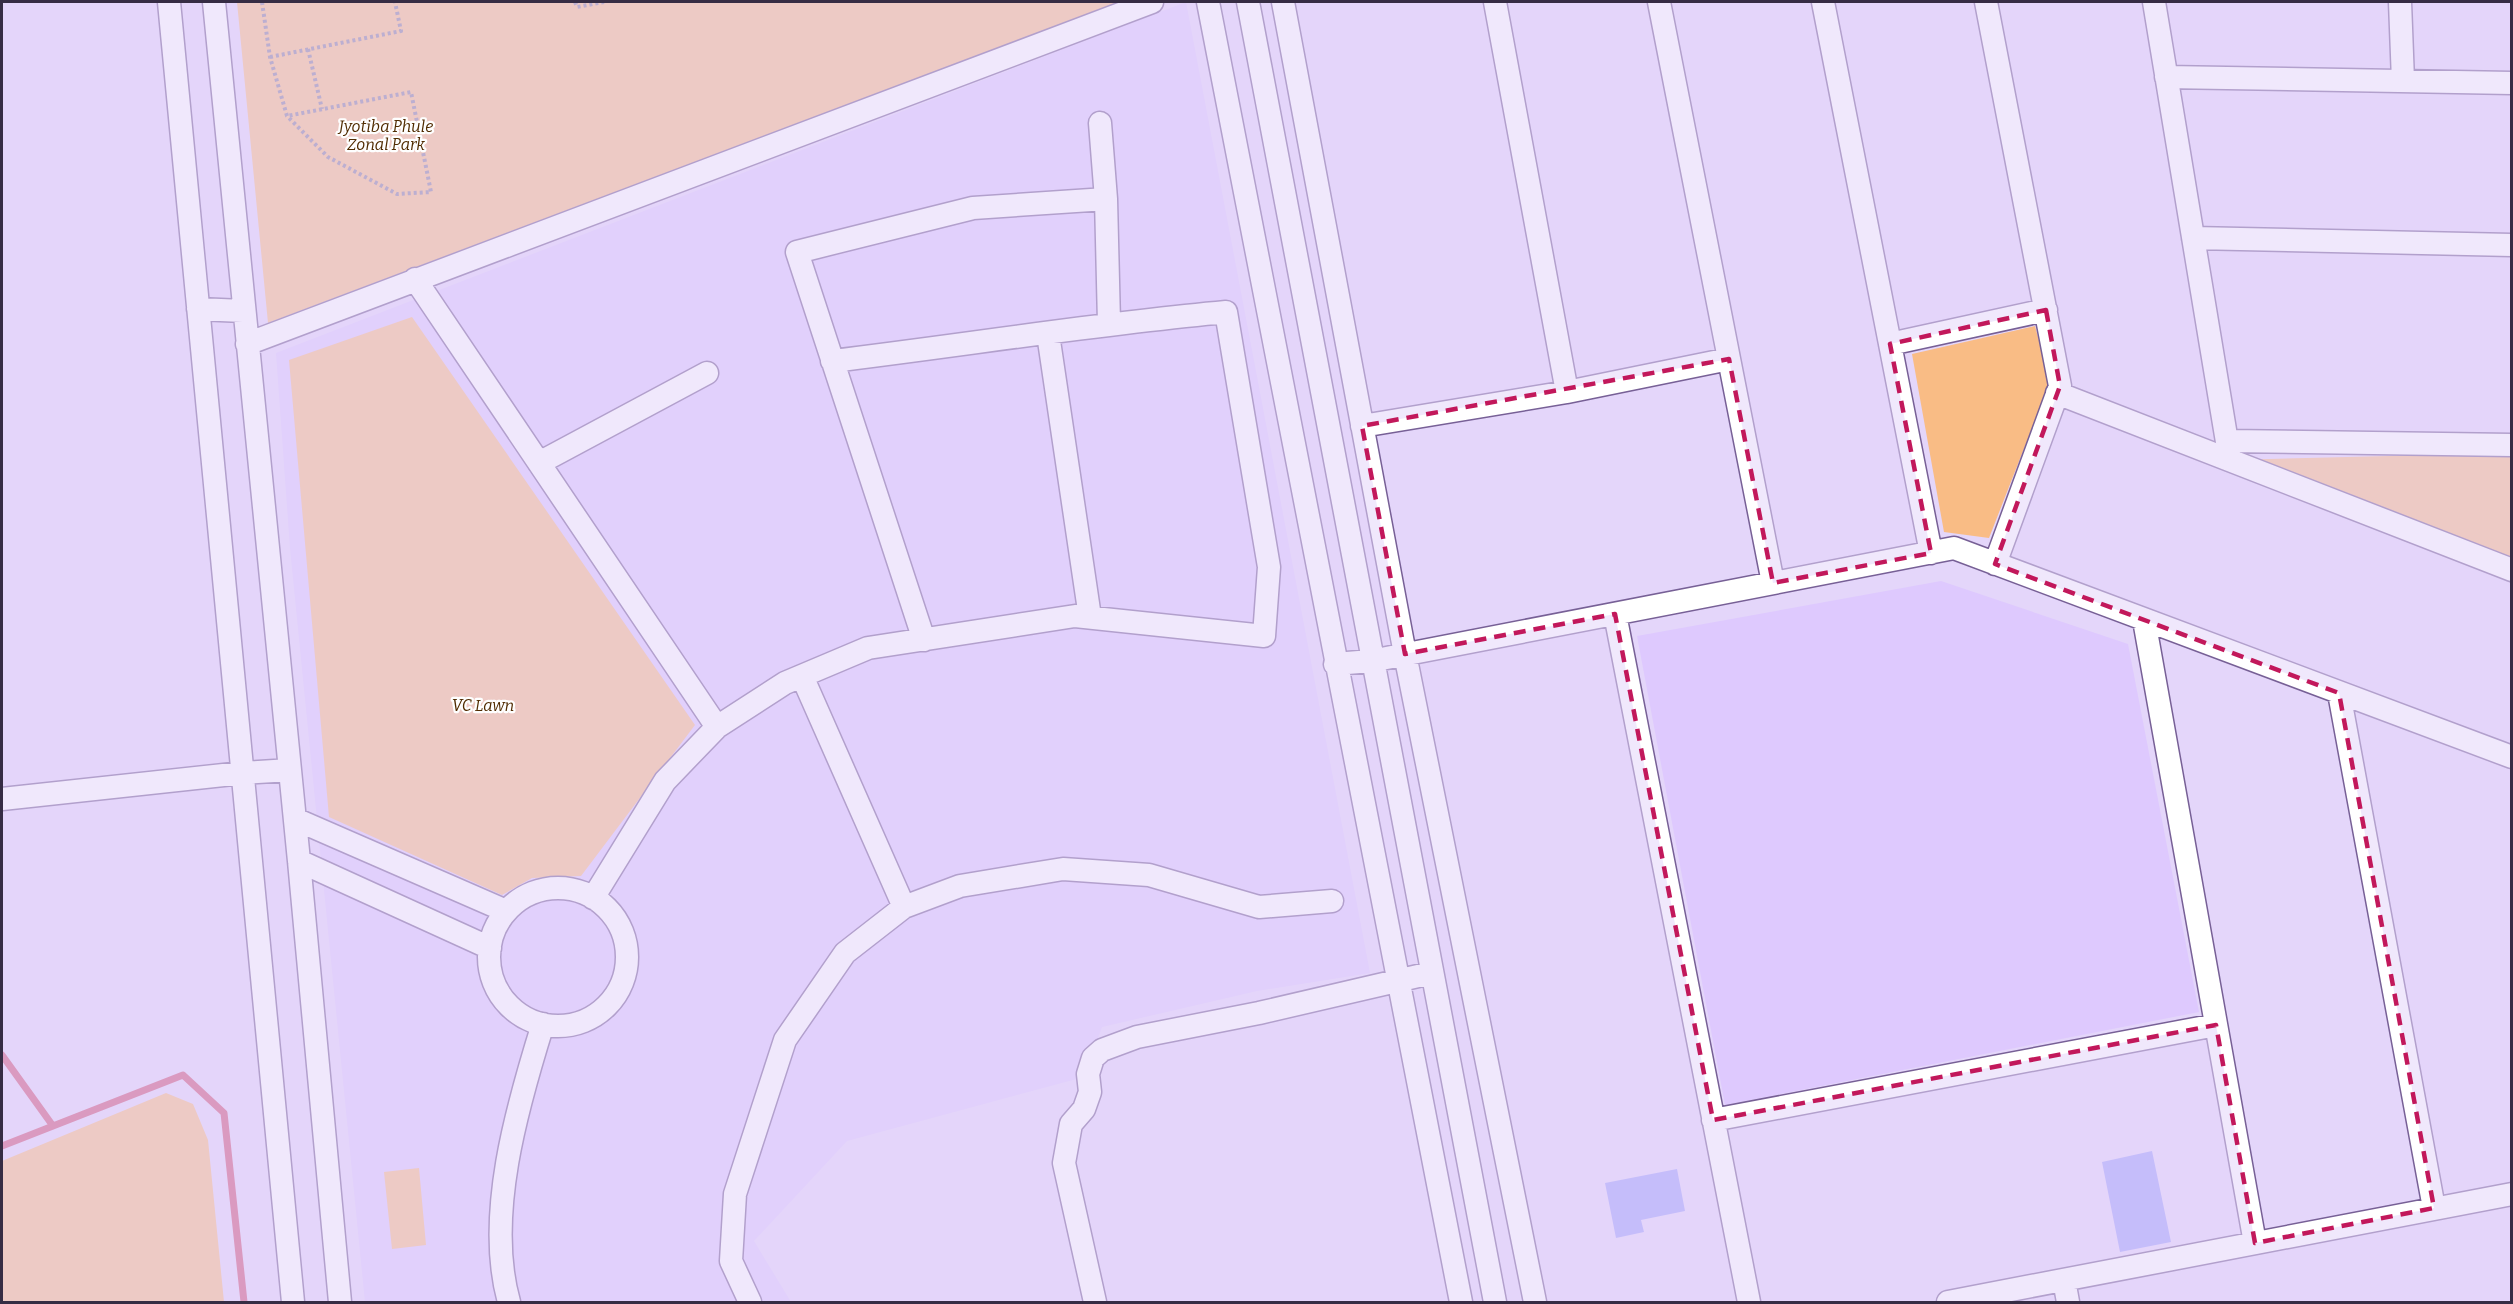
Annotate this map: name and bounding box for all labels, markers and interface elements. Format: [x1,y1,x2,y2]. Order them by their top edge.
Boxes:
park label: Jyotiba Phule Zonal Park [337,117,433,154]
park label: VC Lawn [452,696,514,715]

